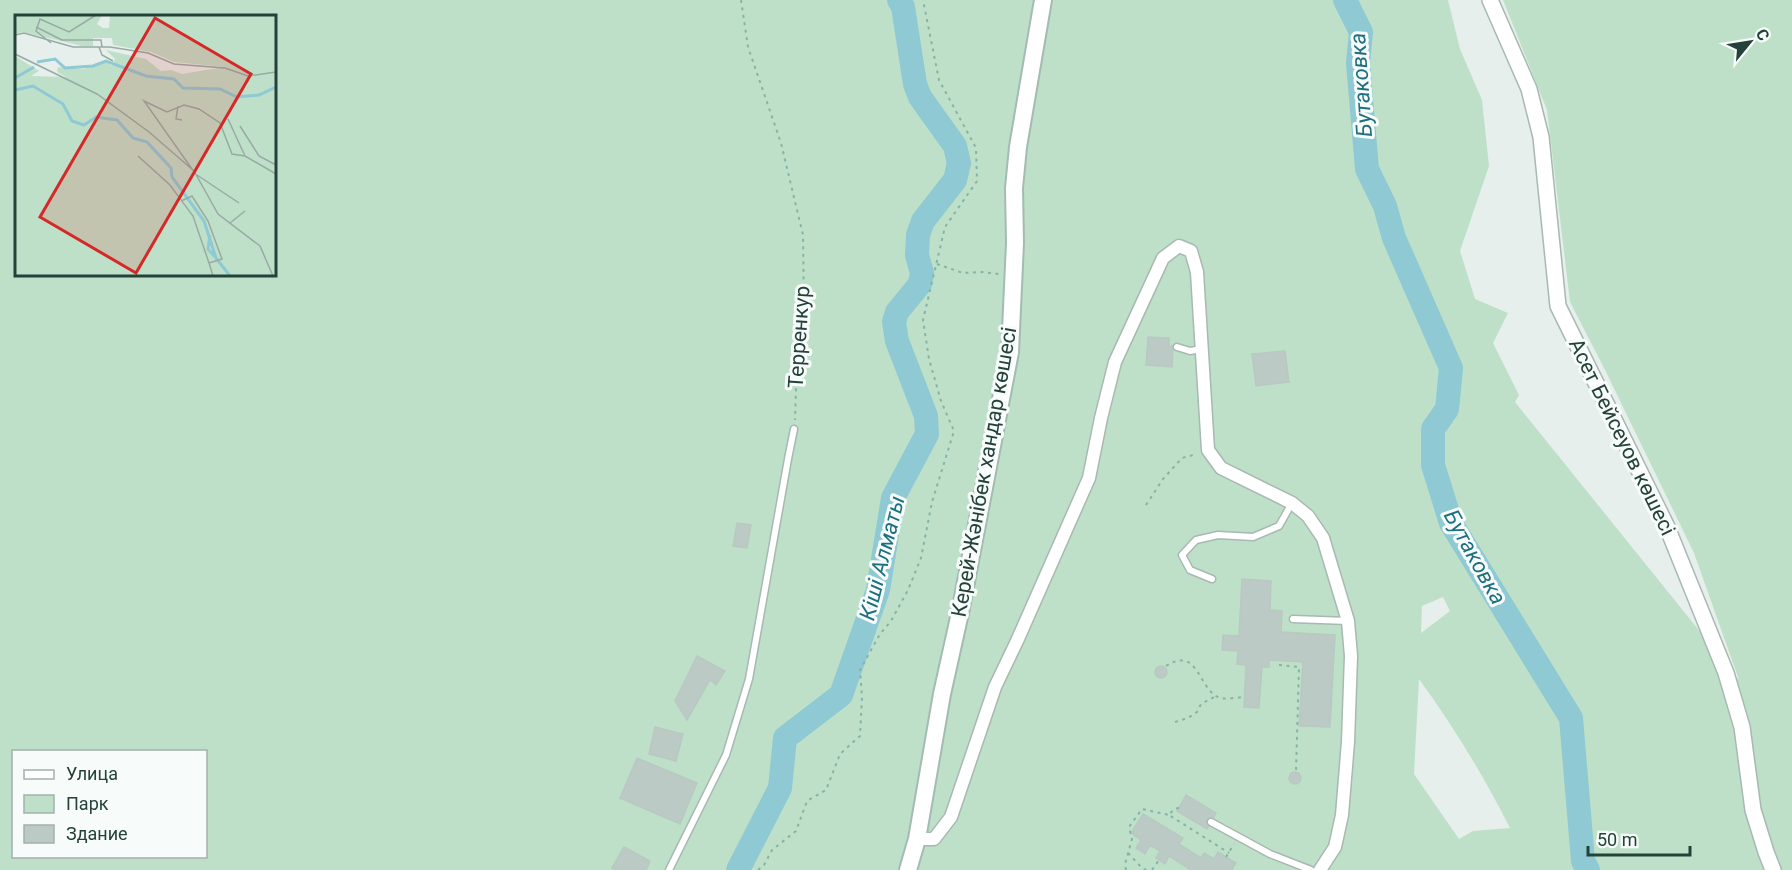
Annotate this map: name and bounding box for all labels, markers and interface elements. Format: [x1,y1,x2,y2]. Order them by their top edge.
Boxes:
north arrow [1720,12,1780,72]
inset map [15,15,276,276]
text: С [1752,25,1773,44]
water label: Бутаковка [1345,32,1377,138]
street label: Терренкур [783,285,815,389]
street label: Керей-Жәнібек хандар көшесі [947,325,1021,619]
street label: Асет Бейсеуов көшесі [1564,335,1680,539]
water label: Кіші Алматы [854,493,910,623]
water label: Бутаковка [1439,505,1511,609]
legend [12,750,207,858]
text: Улица [66,763,118,784]
text: Парк [66,793,109,814]
scale bar [1588,819,1690,857]
text: Здание [66,823,128,844]
text: 50 m [1597,829,1637,850]

